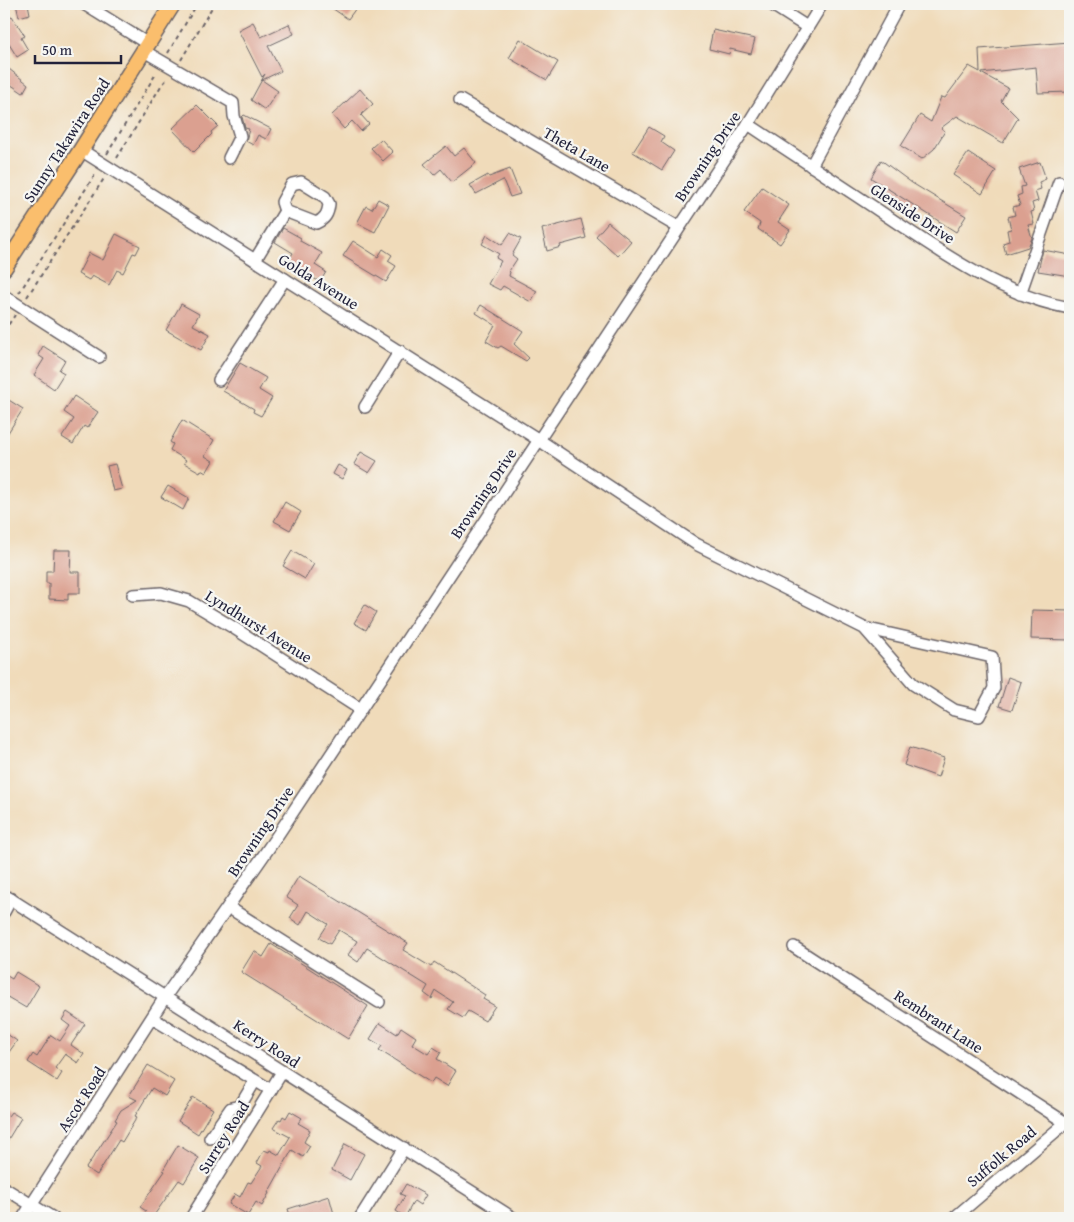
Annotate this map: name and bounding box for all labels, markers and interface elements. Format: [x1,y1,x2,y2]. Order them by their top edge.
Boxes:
scale bar [35,32,121,64]
text: 50 m [42,39,73,60]
street label: Sunny Takawira Road [17,73,116,207]
street label: Browning Drive [668,106,746,206]
street label: Theta Lane [539,120,615,178]
street label: Glenside Drive [866,177,960,249]
street label: Golda Avenue [274,247,364,315]
street label: Browning Drive [444,443,522,543]
street label: Lyndhurst Avenue [201,583,317,669]
street label: Browning Drive [221,781,299,881]
street label: Rembrant Lane [890,983,988,1059]
street label: Kerry Road [229,1012,305,1074]
street label: Ascot Road [51,1061,111,1137]
street label: Surrey Road [191,1096,255,1178]
street label: Suffolk Road [961,1119,1041,1192]

